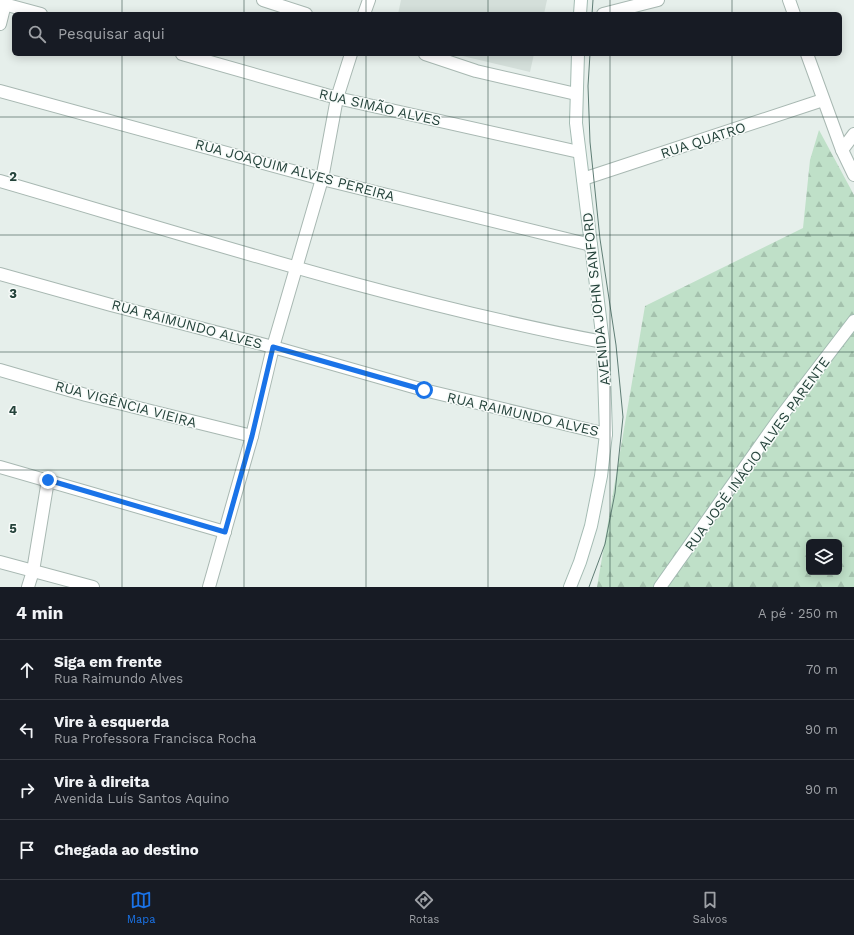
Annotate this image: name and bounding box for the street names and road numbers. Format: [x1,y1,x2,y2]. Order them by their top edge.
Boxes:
street label: RUA SIMÃO ALVES [318,85,442,129]
street label: RUA QUATRO [658,119,748,161]
street label: RUA JOAQUIM ALVES PEREIRA [193,136,397,204]
street label: AVENIDA JOHN SANFORD [579,212,613,386]
street label: RUA RAIMUNDO ALVES [110,296,264,352]
street label: RUA JOSÉ INÁCIO ALVES PARENTE [681,354,833,554]
street label: RUA VIGÊNCIA VIEIRA [53,377,199,431]
street label: RUA RAIMUNDO ALVES [446,389,600,439]

